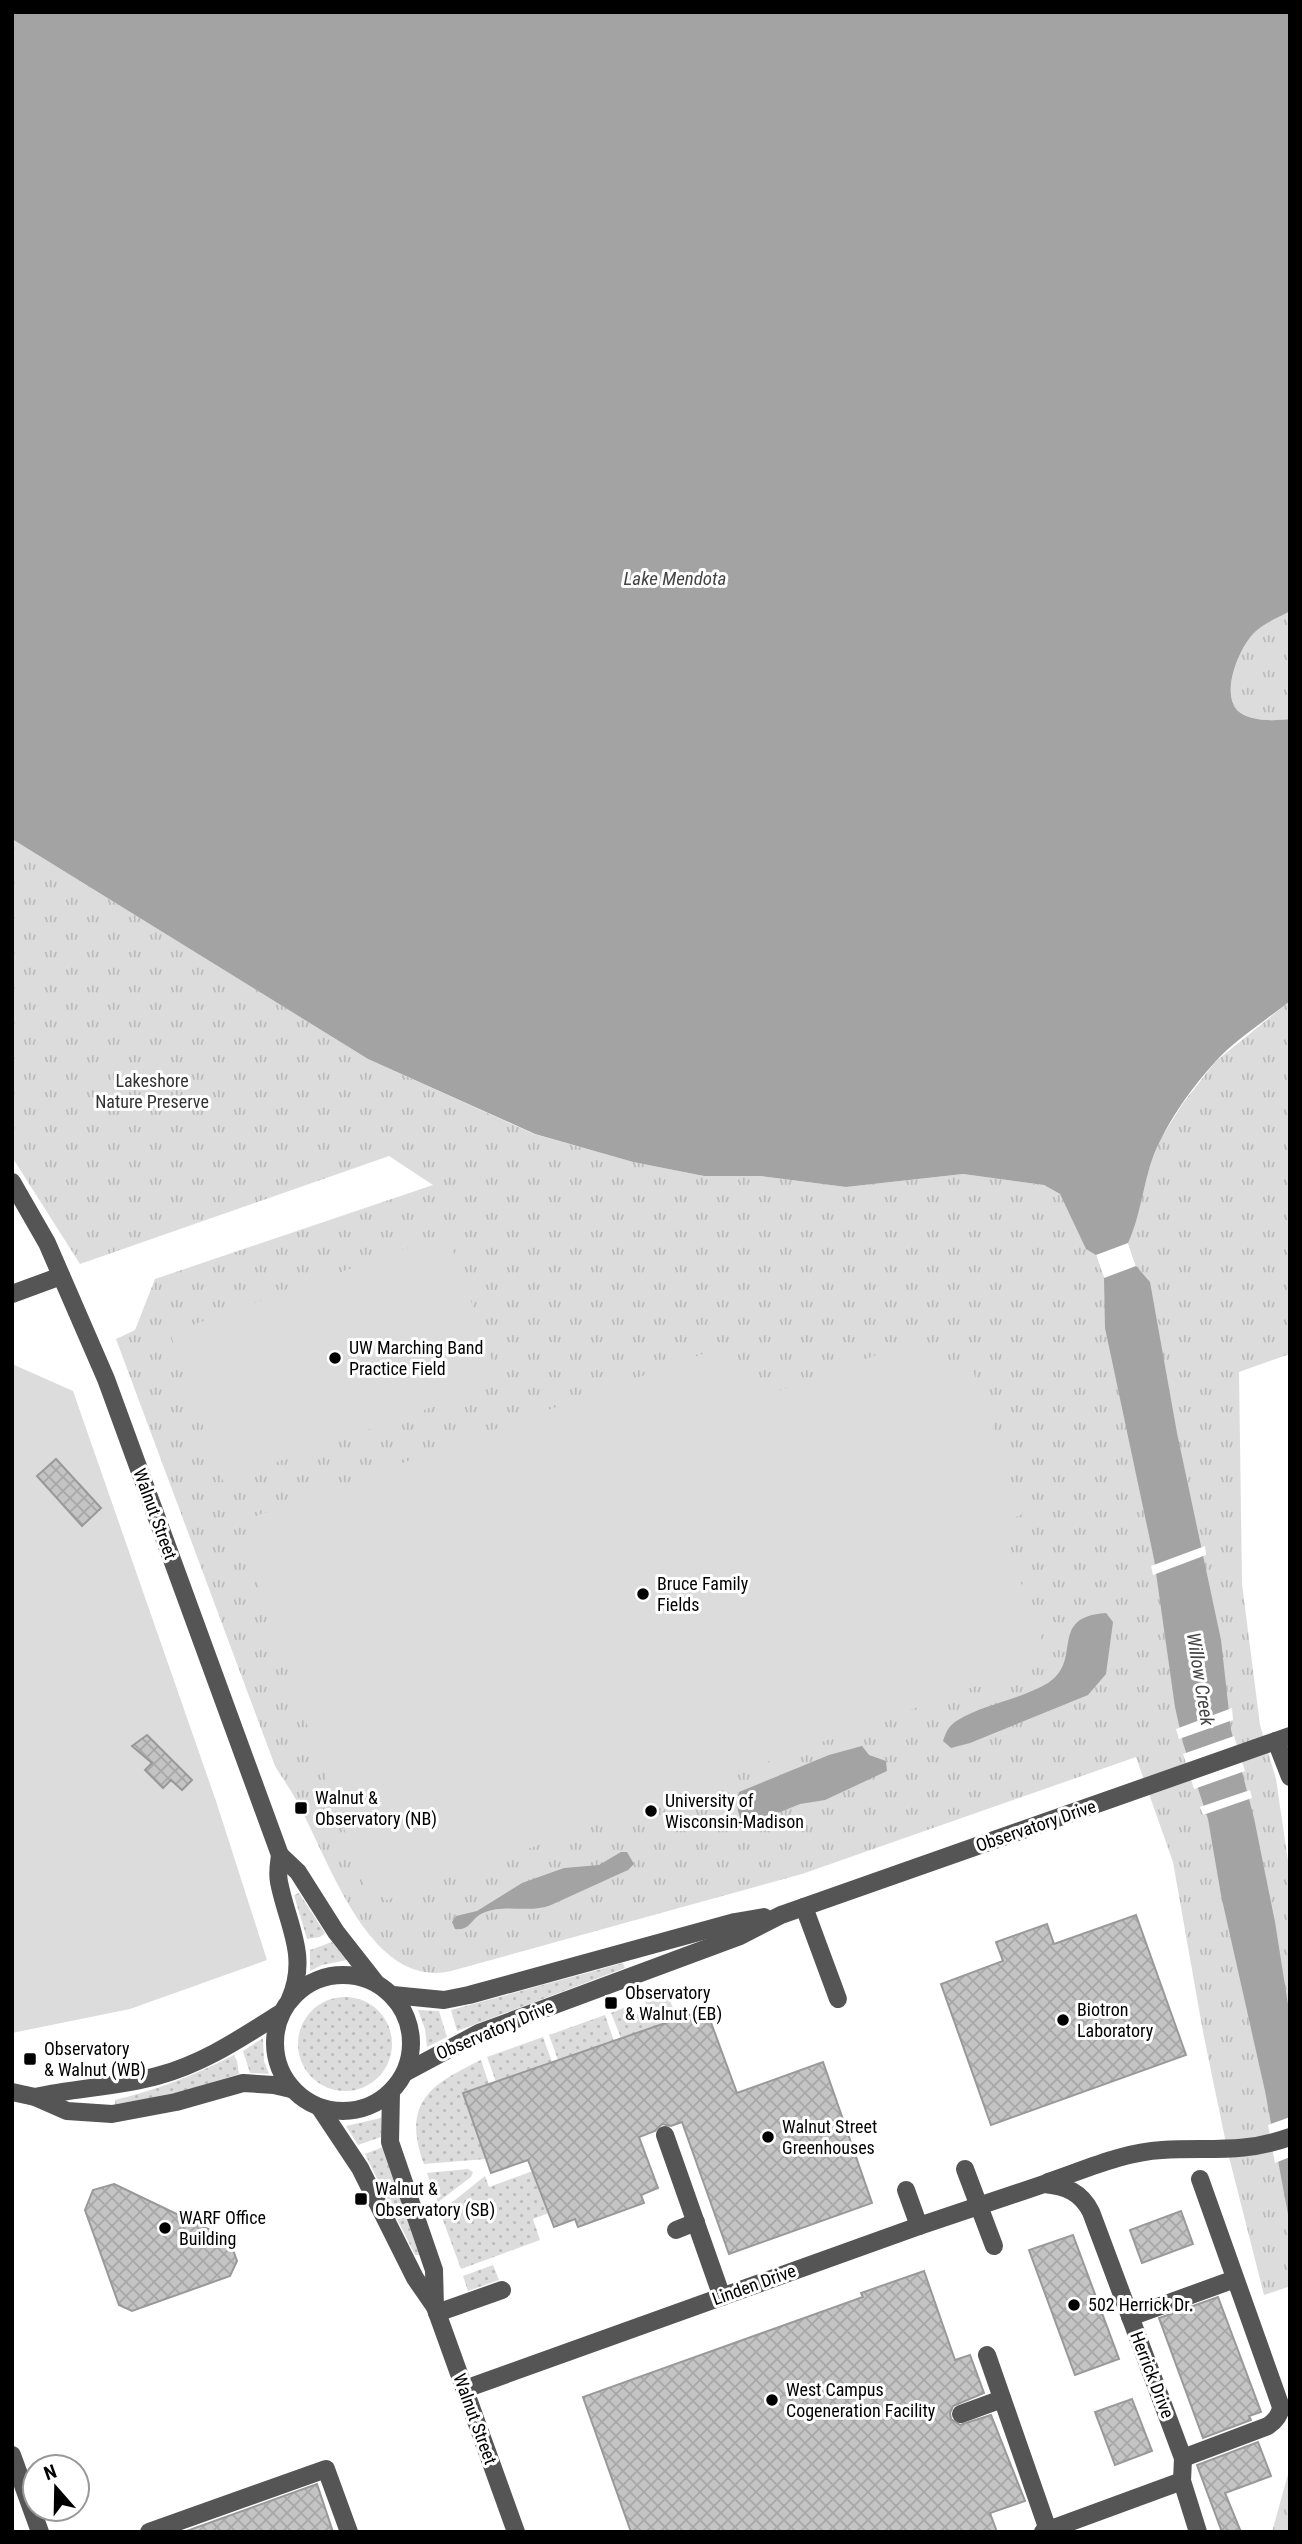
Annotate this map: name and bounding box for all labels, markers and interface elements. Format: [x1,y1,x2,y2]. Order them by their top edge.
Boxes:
water label: Lake Mendota [624,567,726,590]
park label: Lakeshore Nature Preserve [95,1070,209,1112]
place label: UW Marching Band Practice Field [349,1337,483,1379]
marker: UW Marching Band Practice Field [327,1350,343,1366]
street label: Walnut Street [129,1465,182,1562]
place label: Bruce Family Fields [657,1573,749,1615]
marker: Bruce Family Fields [635,1586,651,1602]
water label: Willow Creek [1182,1631,1219,1728]
place label: Walnut & Observatory (NB) [315,1787,437,1830]
place label: University of Wisconsin-Madison [665,1790,804,1832]
street label: Observatory Drive [973,1795,1099,1856]
marker: Walnut & Observatory (NB) [293,1800,309,1816]
marker: University of Wisconsin-Madison [643,1803,659,1819]
place label: Observatory & Walnut (EB) [625,1982,722,2025]
street label: Observatory Drive [433,1995,557,2064]
marker: Observatory & Walnut (EB) [603,1995,619,2011]
place label: Biotron Laboratory [1077,1999,1154,2041]
marker: Biotron Laboratory [1055,2012,1071,2028]
place label: Observatory & Walnut (WB) [44,2038,146,2081]
marker: Observatory & Walnut (WB) [22,2051,38,2067]
place label: Walnut Street Greenhouses [782,2116,877,2158]
marker: Walnut Street Greenhouses [760,2129,776,2145]
place label: Walnut & Observatory (SB) [375,2178,495,2221]
marker: Walnut & Observatory (SB) [353,2191,369,2207]
place label: WARF Office Building [179,2207,266,2249]
marker: WARF Office Building [157,2220,173,2236]
street label: Linden Drive [709,2260,799,2309]
place label: 502 Herrick Dr. [1088,2294,1193,2315]
marker: 502 Herrick Dr. [1066,2297,1082,2313]
street label: Herrick Drive [1126,2328,1179,2421]
street label: Walnut Street [449,2370,502,2467]
place label: West Campus Cogeneration Facility [786,2379,936,2421]
marker: West Campus Cogeneration Facility [764,2392,780,2408]
north arrow [21,2453,91,2523]
text: N [41,2460,60,2485]

